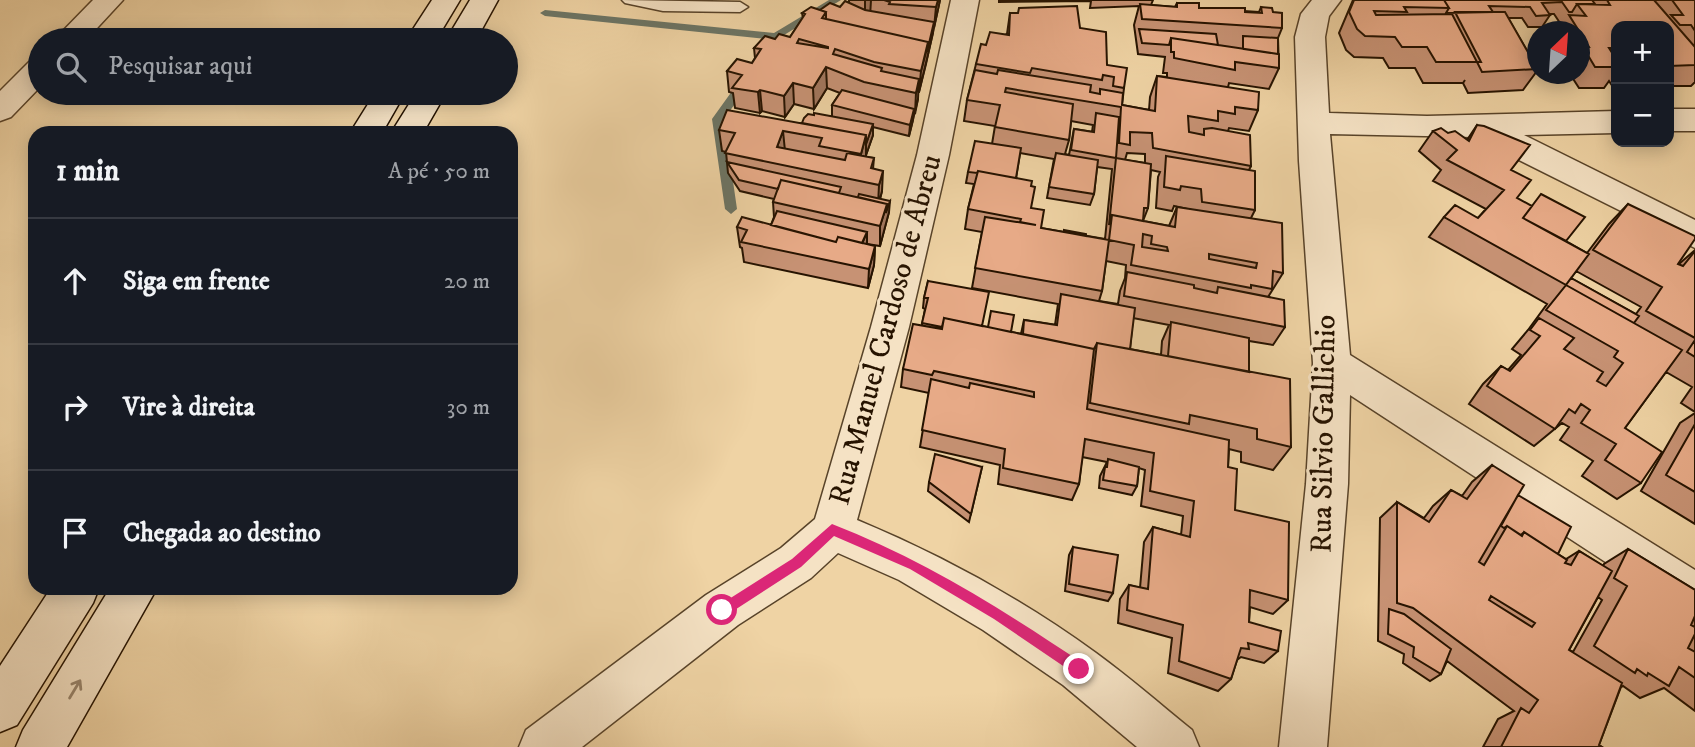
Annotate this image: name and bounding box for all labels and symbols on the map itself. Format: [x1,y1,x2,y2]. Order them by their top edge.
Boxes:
north arrow [1527,21,1590,84]
street label: Rua Manuel Cardoso de Abreu [821,151,951,509]
street label: Rua Silvio Gallichio [1303,315,1345,553]
route start [706,594,737,625]
route end [1063,653,1094,684]
one-way arrow [68,679,82,699]

